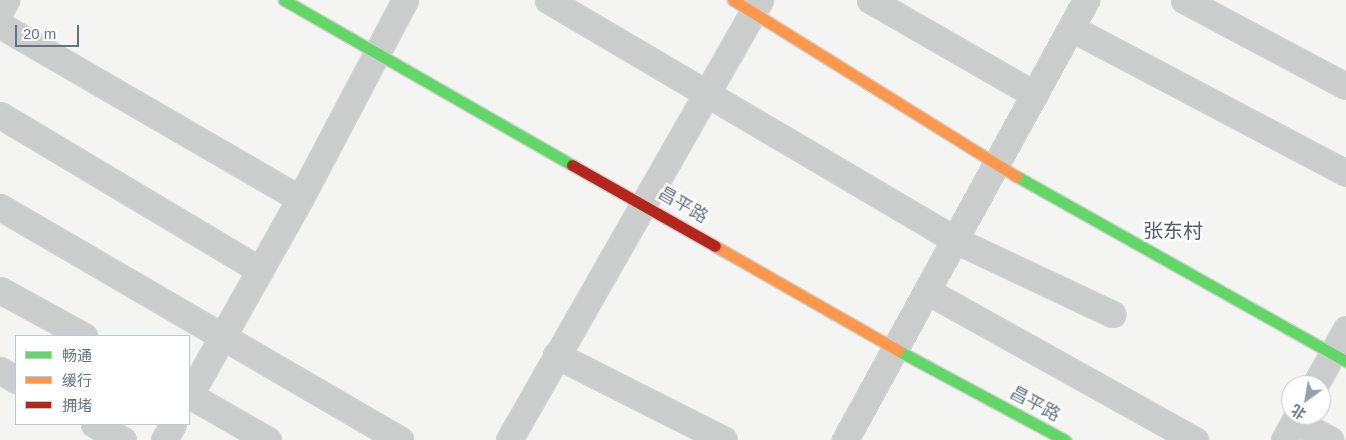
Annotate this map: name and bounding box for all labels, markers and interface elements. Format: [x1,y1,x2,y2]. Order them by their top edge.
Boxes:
scale bar [18,15,81,47]
text: 20 m [23,25,56,42]
street label: 昌平路 [654,182,712,228]
district label: 张东村 [1143,219,1203,243]
legend [15,335,190,425]
text: 畅通 [62,347,92,364]
text: 缓行 [62,372,92,389]
north arrow [1281,375,1331,425]
street label: 昌平路 [1006,382,1064,426]
text: 拥堵 [62,397,92,414]
text: 北 [1288,401,1309,422]

